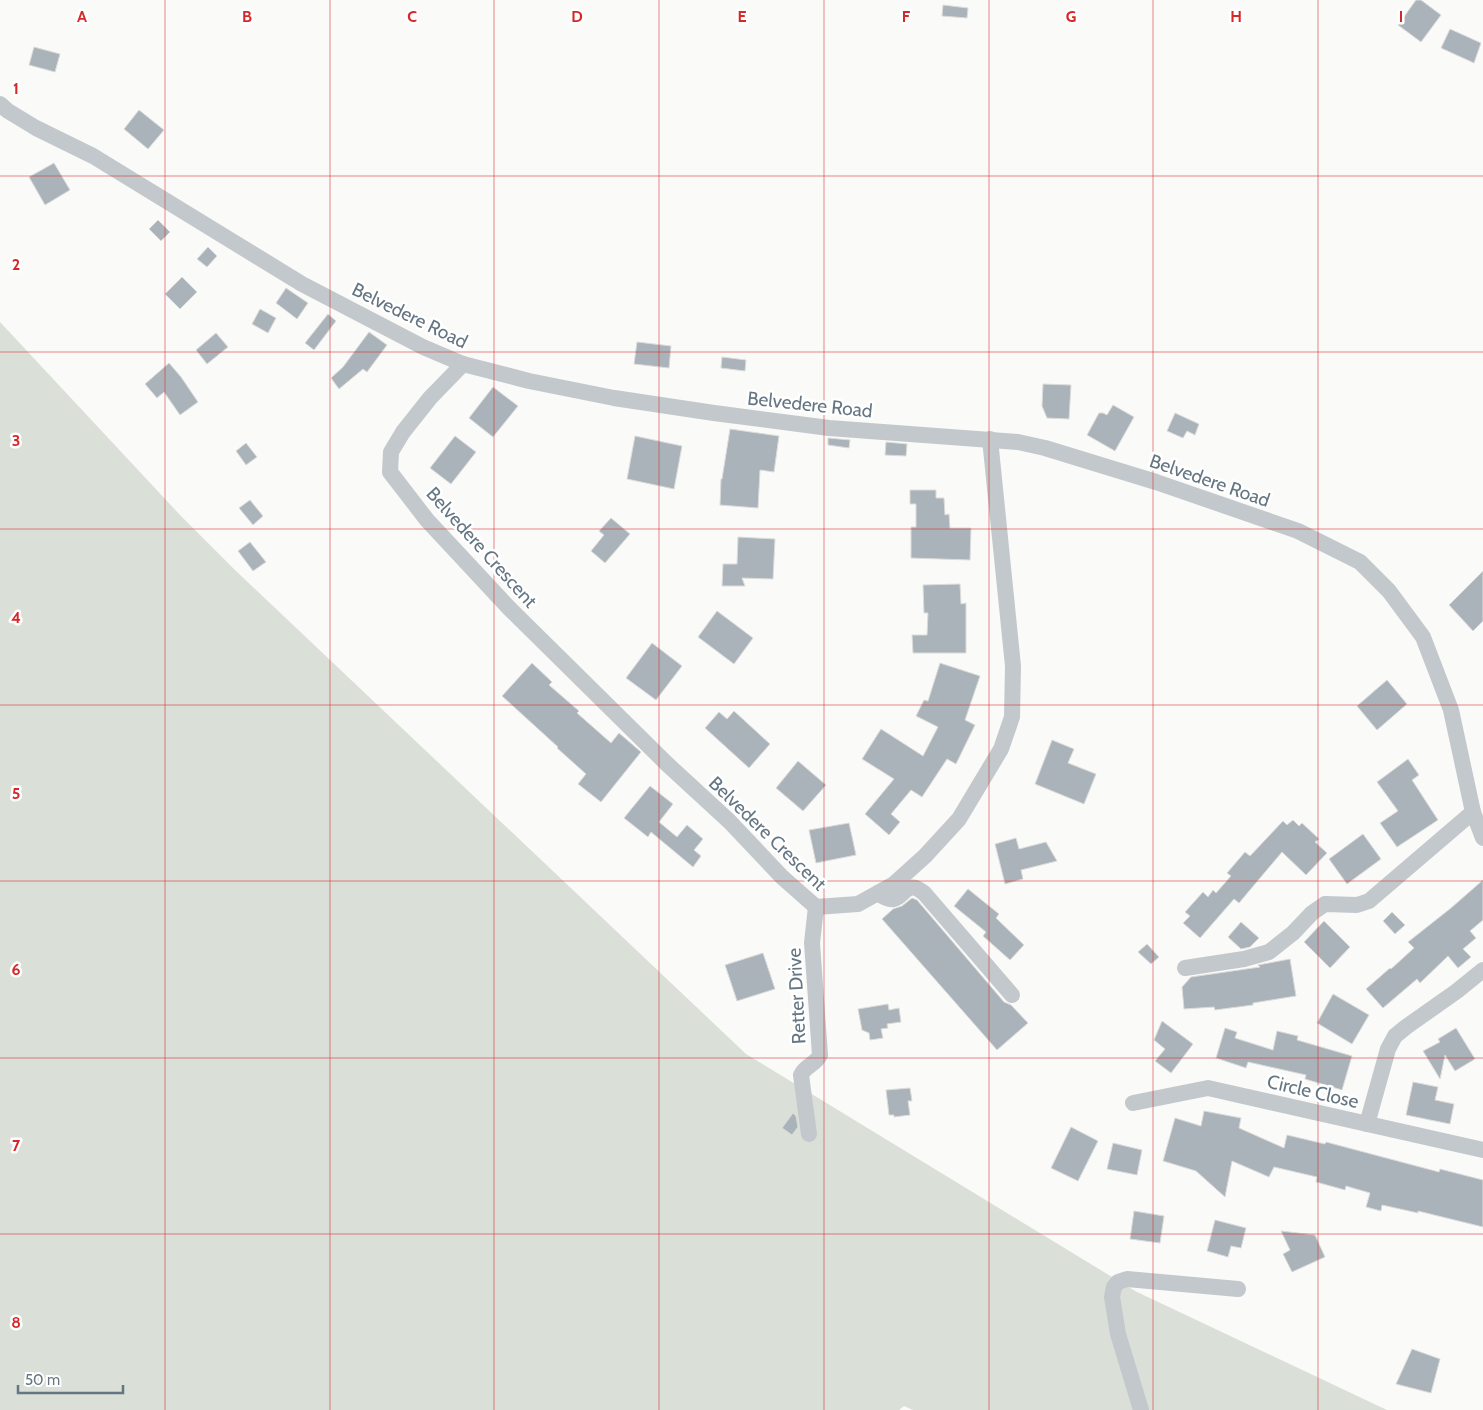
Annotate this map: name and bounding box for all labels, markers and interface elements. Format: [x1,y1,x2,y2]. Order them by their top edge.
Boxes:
text: A [77,7,87,26]
text: B [242,7,252,26]
text: C [407,7,417,26]
text: D [571,7,583,26]
text: E [737,7,747,26]
text: F [902,7,911,26]
text: G [1066,7,1076,26]
text: H [1230,7,1242,26]
text: I [1399,7,1403,26]
text: 1 [13,79,19,98]
text: 2 [12,255,20,274]
street label: Belvedere Road [348,278,471,353]
street label: Belvedere Road [746,386,874,422]
text: 3 [12,431,20,450]
street label: Belvedere Road [1147,449,1273,512]
street label: Belvedere Crescent [421,482,542,613]
text: 4 [11,608,21,627]
street label: Belvedere Crescent [704,771,832,896]
text: 5 [12,784,20,803]
street label: Retter Drive [782,947,811,1045]
text: 6 [12,960,21,979]
street label: Circle Close [1265,1070,1361,1113]
text: 7 [12,1136,21,1155]
text: 8 [11,1313,21,1332]
scale bar [18,1362,122,1394]
text: 50 m [25,1371,60,1389]

